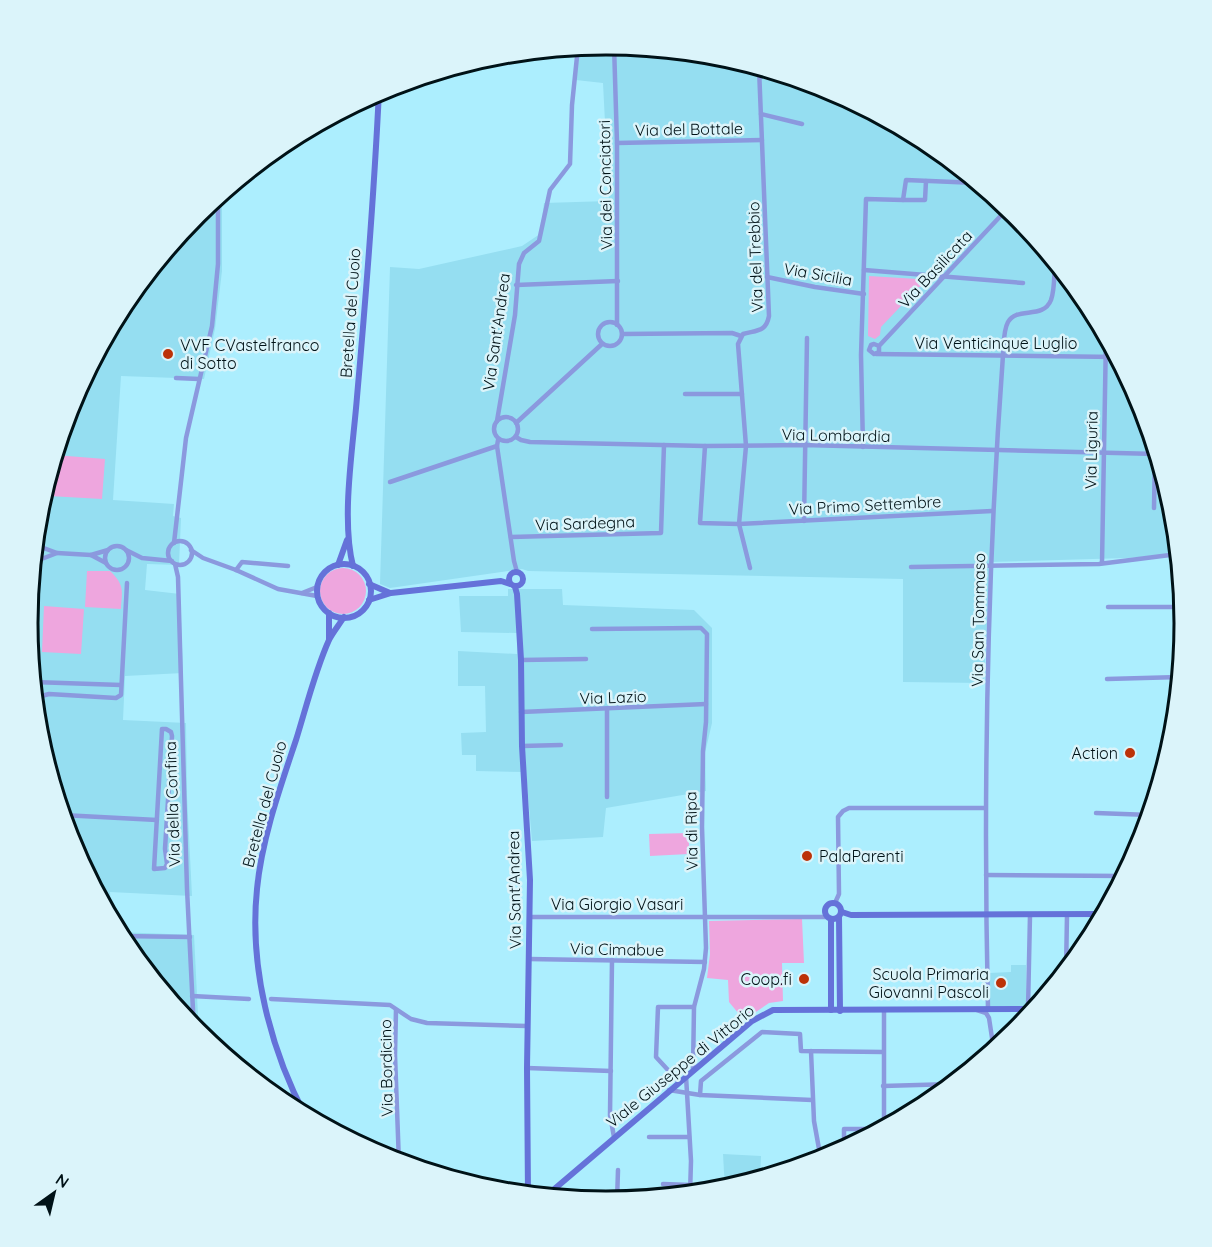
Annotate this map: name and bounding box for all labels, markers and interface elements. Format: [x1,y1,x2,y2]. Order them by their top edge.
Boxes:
street label: Via del Bottale [635,118,743,140]
street label: Via dei Conciatori [594,120,616,250]
street label: Via del Trebbio [743,201,767,313]
street label: Via Basilicata [894,226,976,312]
street label: Bretella del Cuoio [335,247,365,379]
street label: Via Sicilia [782,258,854,290]
street label: Via Sant'Andrea [478,272,514,392]
street label: Via Venticinque Luglio [915,333,1077,353]
place label: VVF CVastelfranco di Sotto [180,335,319,373]
marker: VVF CVastelfranco di Sotto [161,347,175,361]
street label: Via Liguria [1080,411,1102,489]
street label: Via Lombardia [781,424,891,446]
street label: Via Primo Settembre [788,491,942,519]
street label: Via Sardegna [535,511,635,535]
street label: Via San Tommaso [967,553,989,687]
street label: Via Lazio [579,686,647,708]
street label: Bretella del Cuoio [237,739,291,869]
street label: Via della Confina [160,741,184,867]
place label: Action [1072,743,1118,763]
marker: Action [1123,746,1137,760]
street label: Via di Ripa [680,791,702,871]
street label: Via Sant'Andrea [503,831,525,949]
place label: PalaParenti [819,846,904,866]
marker: PalaParenti [800,849,814,863]
street label: Via Giorgio Vasari [551,894,683,914]
street label: Via Cimabue [570,938,664,960]
place label: Scuola Primaria Giovanni Pascoli [869,964,989,1002]
place label: Coop.fi [740,969,792,989]
marker: Coop.fi [797,972,811,986]
marker: Scuola Primaria Giovanni Pascoli [994,976,1008,990]
street label: Viale Giuseppe di Vittorio [602,1000,758,1132]
street label: Via Bordicino [375,1019,397,1117]
north arrow [24,1163,84,1223]
text: N [52,1169,73,1192]

